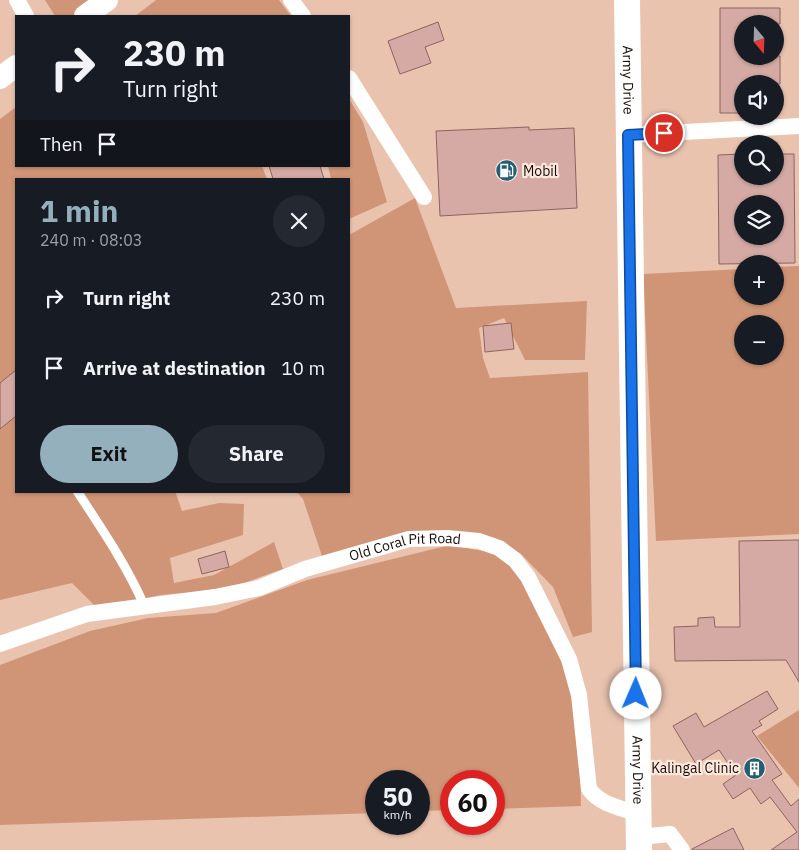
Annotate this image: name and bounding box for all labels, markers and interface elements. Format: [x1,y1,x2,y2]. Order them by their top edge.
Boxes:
north arrow [734,15,784,65]
map controls [734,15,784,365]
text: 230 m [123,30,226,76]
icon: right [40,35,105,100]
street label: Army Drive [619,45,638,115]
text: Turn right [123,74,218,103]
button: sound [734,75,784,125]
pin [643,112,685,154]
icon: arrive [650,119,678,147]
icon: arrive [93,130,121,158]
text: Then [40,132,83,156]
button: search [734,135,784,185]
fuel station icon: Mobil [495,159,519,183]
place label: Mobil [523,162,558,180]
text: 1 min [40,191,118,230]
button: close [273,195,325,247]
button: layers [734,195,784,245]
text: 240 m · 08:03 [40,230,142,250]
button: + [734,255,784,305]
icon: right [40,284,68,312]
text: Turn right [83,286,170,310]
text: 230 m [270,286,325,310]
button: − [734,315,784,365]
icon: arrive [40,354,68,382]
text: Arrive at destination [83,356,266,380]
text: 10 m [281,356,325,380]
button: Exit [40,425,178,483]
button: Share [188,425,325,483]
street label: Old Coral Pit Road [347,529,462,565]
position arrow [609,667,661,719]
street label: Army Drive [628,735,647,805]
building icon: Kalingal Clinic [743,756,767,780]
place label: Kalingal Clinic [651,759,739,777]
speed limit sign: 60 [440,770,505,835]
text: 50 [382,780,413,813]
text: km/h [383,807,412,822]

